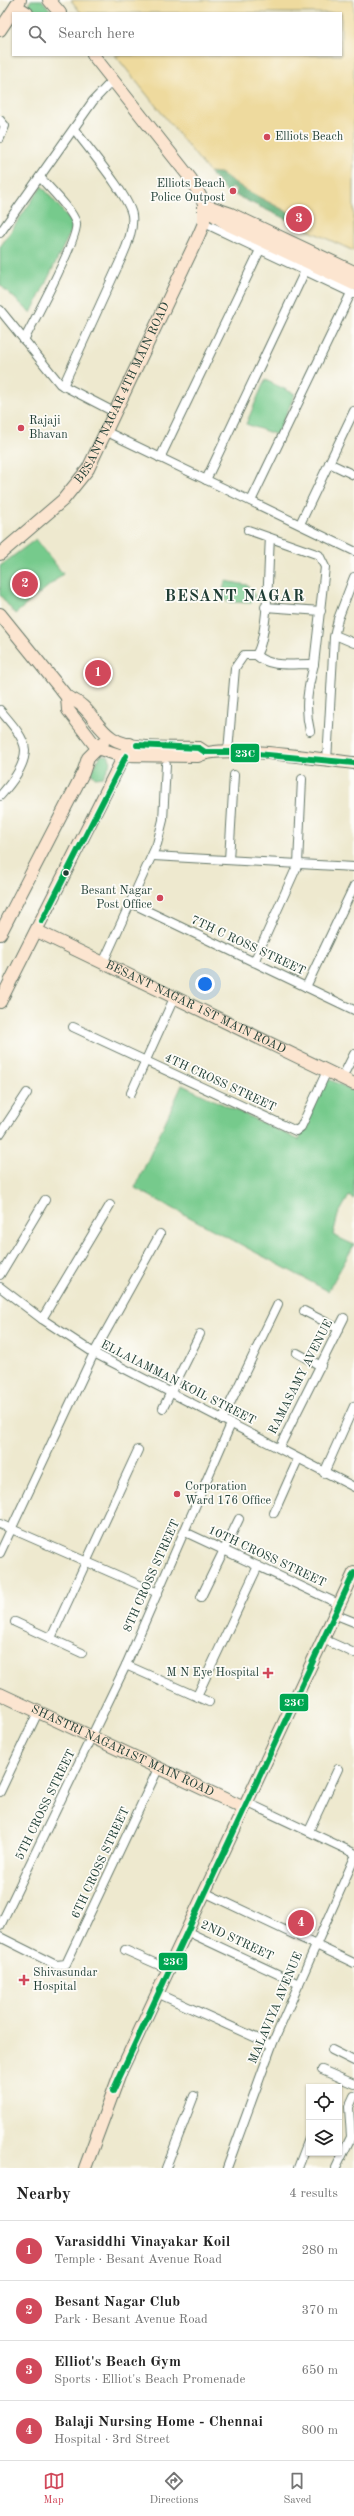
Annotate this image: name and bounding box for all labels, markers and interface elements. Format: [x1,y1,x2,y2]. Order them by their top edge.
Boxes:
search box [12,12,342,56]
icon: search [26,23,48,45]
text: Search here [58,27,135,42]
place label: Elliots Beach [275,131,344,143]
marker: Elliots Beach [262,132,272,142]
place label: Elliots Beach Police Outpost [150,178,225,204]
marker: Elliots Beach Police Outpost [228,186,238,196]
pin: 3 [286,204,312,234]
street label: BESANT NAGAR 4TH MAIN ROAD [73,301,172,486]
place label: Rajaji Bhavan [29,415,68,441]
marker: Rajaji Bhavan [16,423,26,433]
pin: 2 [12,569,38,599]
district label: BESANT NAGAR [165,589,305,605]
pin: 1 [85,658,111,688]
line badge: 23C [230,743,260,763]
text: 23C [235,749,255,760]
unlabelled marker [61,868,71,878]
place label: Besant Nagar Post Office [81,885,152,911]
marker: Besant Nagar Post Office [155,893,165,903]
street label: 7TH C ROSS STREET [189,914,307,978]
street label: BESANT NAGAR 1ST MAIN ROAD [103,959,288,1056]
your location [195,974,215,994]
street label: 4TH CROSS STREET [162,1052,278,1114]
street label: RAMASAMY AVENUE [267,1318,335,1436]
street label: ELLAIAMMAN KOIL STREET [99,1339,257,1427]
place label: Corporation Ward 176 Office [185,1481,272,1507]
marker: Corporation Ward 176 Office [172,1489,182,1499]
street label: 8TH CROSS STREET [122,1518,182,1634]
street label: 10TH CROSS STREET [206,1524,328,1590]
place label: M N Eye Hospital [167,1667,259,1679]
marker: M N Eye Hospital [262,1667,274,1679]
line badge: 23C [279,1693,309,1712]
text: 23C [284,1698,304,1709]
street label: SHASTRI NAGAR1ST MAIN ROAD [29,1703,215,1799]
street label: 5TH CROSS STREET [13,1747,78,1862]
street label: 6TH CROSS STREET [70,1805,132,1921]
pin: 4 [288,1908,314,1938]
street label: 2ND STREET [199,1919,275,1963]
street label: MALAVIYA AVENUE [247,1950,305,2066]
line badge: 23C [158,1952,188,1971]
text: 23C [163,1957,183,1968]
place label: Shivasundar Hospital [33,1967,97,1993]
marker: Shivasundar Hospital [18,1974,30,1986]
map controls [306,2084,342,2156]
button: locate [306,2084,342,2120]
button: layers [306,2120,342,2156]
text: Nearby [16,2186,71,2203]
text: 4 results [289,2187,338,2200]
text: Varasiddhi Vinayakar Koil [54,2235,230,2250]
text: 1 [25,2244,33,2257]
text: 280 m [301,2244,338,2257]
text: Temple · Besant Avenue Road [54,2253,222,2266]
text: Besant Nagar Club [54,2295,180,2310]
text: 2 [25,2304,33,2317]
text: 370 m [301,2304,338,2317]
text: Park · Besant Avenue Road [54,2313,208,2326]
text: Elliot's Beach Gym [54,2355,181,2370]
text: 3 [25,2364,33,2377]
text: 650 m [301,2364,338,2377]
text: Sports · Elliot's Beach Promenade [54,2373,245,2386]
text: Balaji Nursing Home - Chennai [54,2415,263,2430]
text: 4 [25,2424,33,2437]
text: 800 m [301,2424,338,2437]
text: Hospital · 3rd Street [54,2433,170,2446]
tab: Map [43,2470,65,2508]
tab: Directions [150,2470,198,2508]
tab: Saved [283,2470,311,2508]

